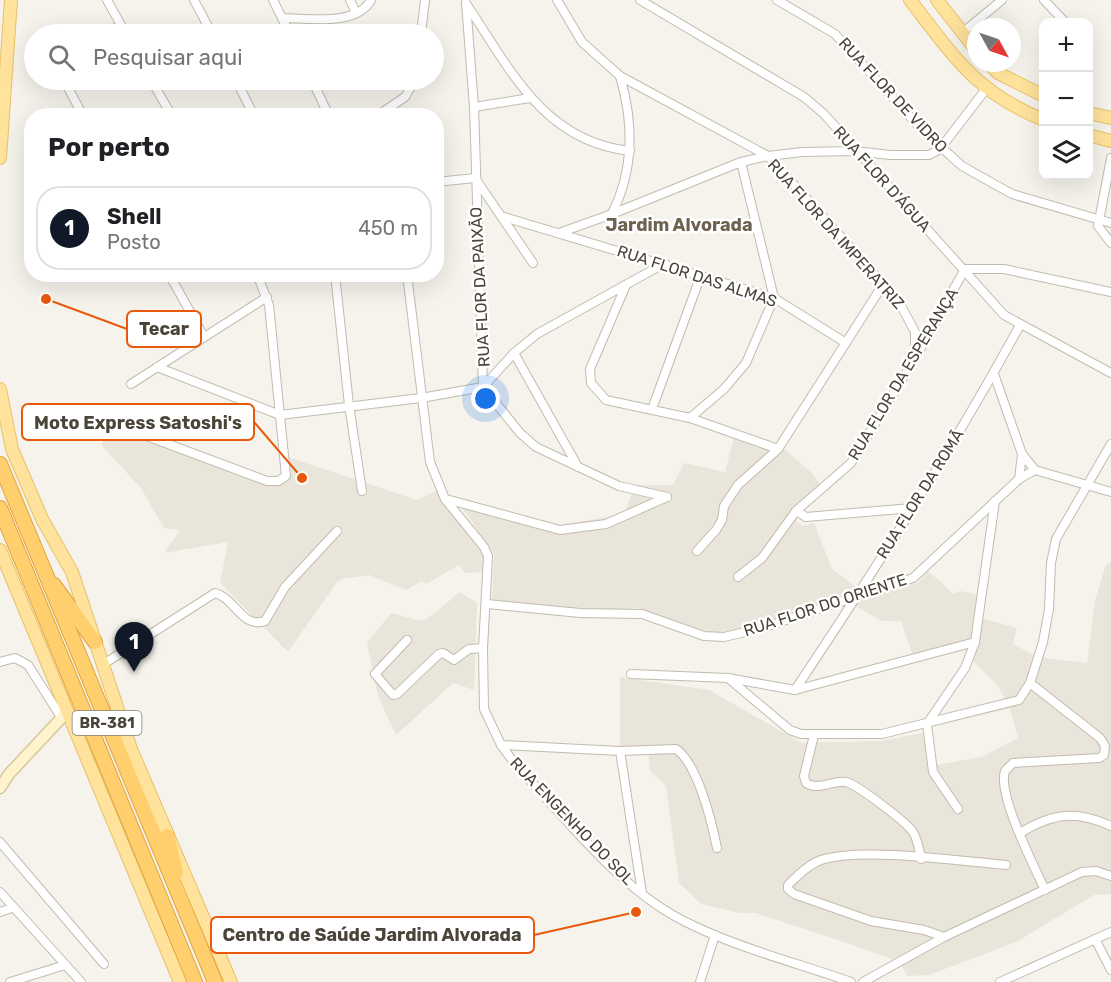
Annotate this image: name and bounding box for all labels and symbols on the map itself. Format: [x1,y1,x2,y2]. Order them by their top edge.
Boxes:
north arrow [967,18,1021,72]
street label: RUA FLOR DE VIDRO [835,33,951,157]
street label: RUA FLOR D'ÁGUA [830,122,935,236]
street label: RUA FLOR DA IMPERATRIZ [764,155,908,313]
street label: RUA FLOR DA PAIXÃO [466,206,494,368]
district label: Jardim Alvorada [605,214,753,236]
street label: RUA FLOR DAS ALMAS [615,241,779,311]
street label: RUA FLOR DA ESPERANÇA [844,284,962,463]
callout: Tecar [127,311,201,347]
text: Tecar [139,318,189,340]
your location [471,384,500,413]
callout: Moto Express Satoshi's [22,404,254,440]
text: Moto Express Satoshi's [34,412,242,434]
street label: RUA FLOR DA ROMÃ [872,426,968,562]
street label: RUA FLOR DO ORIENTE [741,570,909,640]
pin: 1 [114,622,154,672]
road number: BR-381 [72,711,142,735]
street label: RUA ENGENHO DO SOL [506,753,638,889]
callout: Centro de Saúde Jardim Alvorada [211,917,534,953]
text: Centro de Saúde Jardim Alvorada [222,924,522,946]

